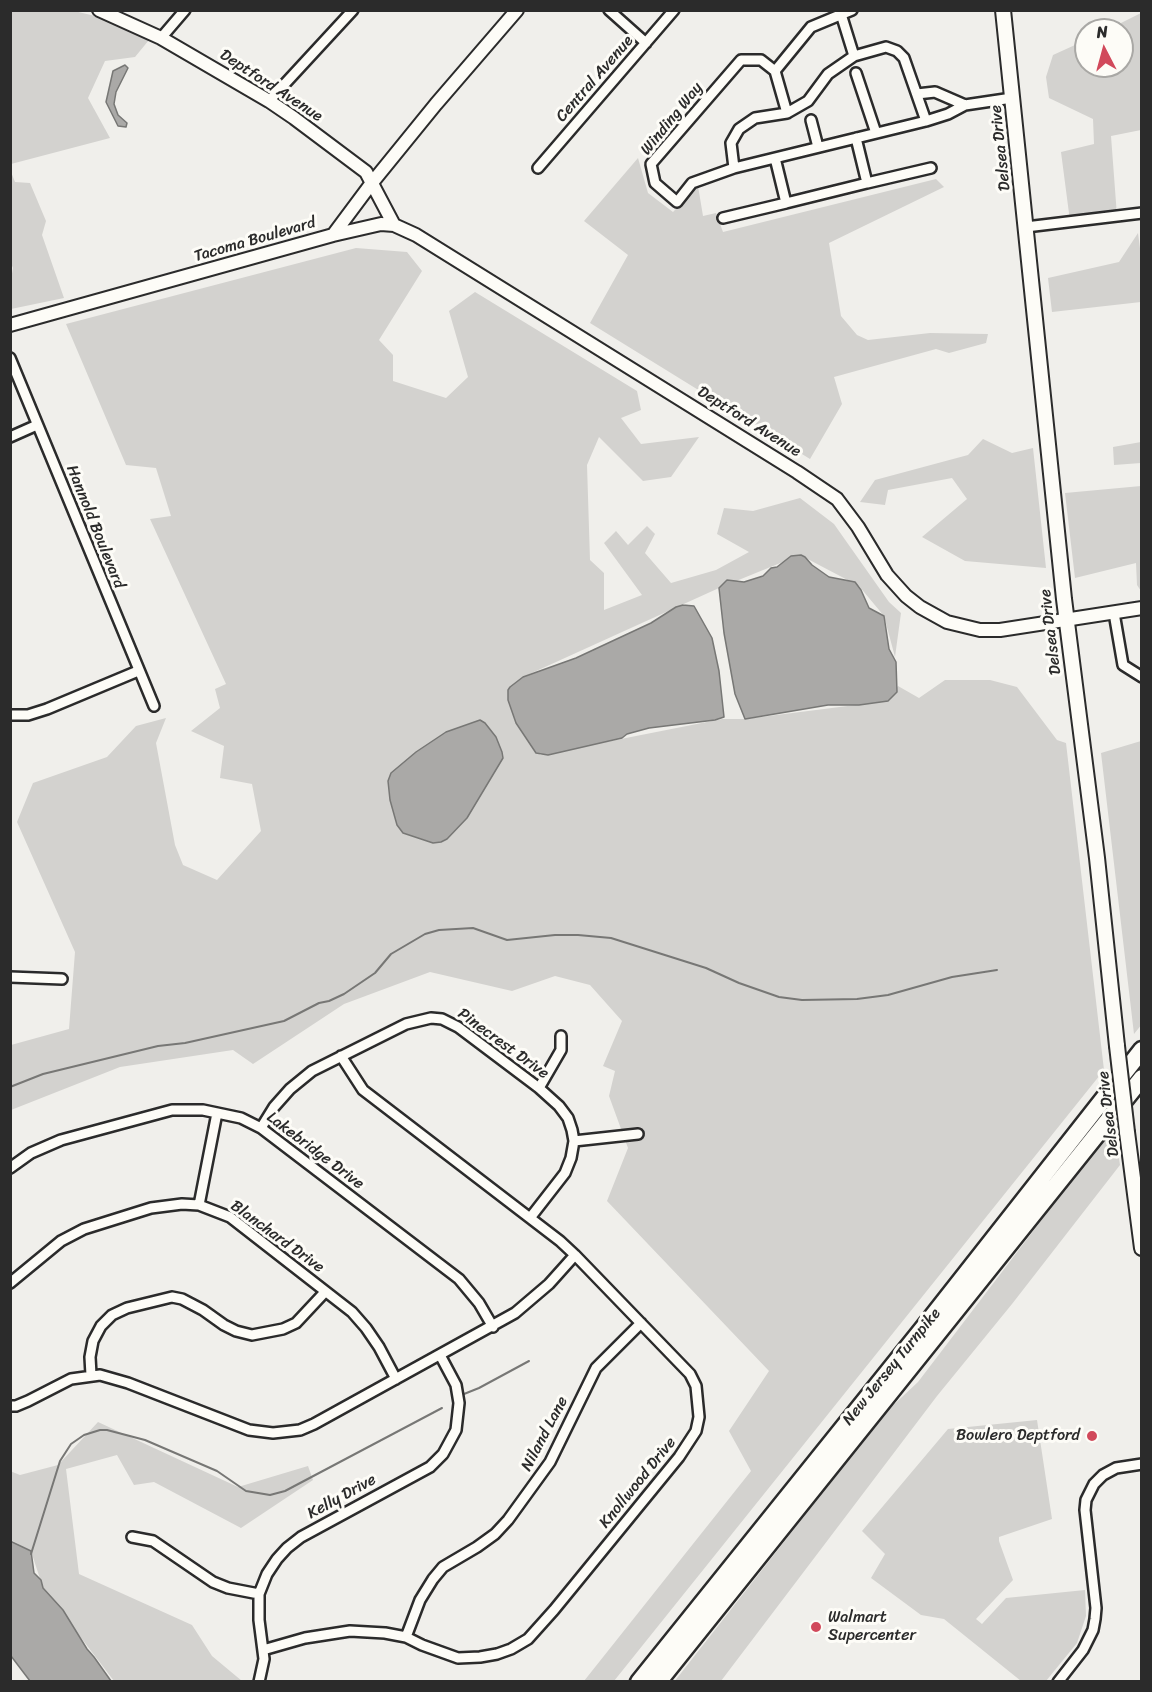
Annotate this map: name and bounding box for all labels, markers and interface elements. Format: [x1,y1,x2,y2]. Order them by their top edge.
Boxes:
text: N [1095,17,1109,47]
north arrow [1074,18,1134,78]
street label: Central Avenue [552,32,638,126]
street label: Deptford Avenue [216,46,326,126]
street label: Winding Way [637,79,707,159]
street label: Delsea Drive [987,104,1015,192]
street label: Tacoma Boulevard [192,213,318,267]
street label: Deptford Avenue [694,382,804,462]
street label: Hannold Boulevard [61,462,129,592]
street label: Delsea Drive [1036,588,1066,676]
street label: Pinecrest Drive [454,1005,552,1083]
street label: Delsea Drive [1094,1070,1124,1158]
street label: Lakebridge Drive [263,1108,367,1194]
street label: Blanchard Drive [226,1197,328,1277]
street label: New Jersey Turnpike [839,1305,945,1429]
street label: Niland Lane [517,1393,573,1475]
place label: Bowlero Deptford [956,1426,1080,1446]
marker: Bowlero Deptford [1085,1429,1099,1443]
street label: Knollwood Drive [595,1434,681,1532]
street label: Kelly Drive [304,1470,380,1524]
place label: Walmart Supercenter [828,1608,916,1646]
marker: Walmart Supercenter [809,1620,823,1634]

